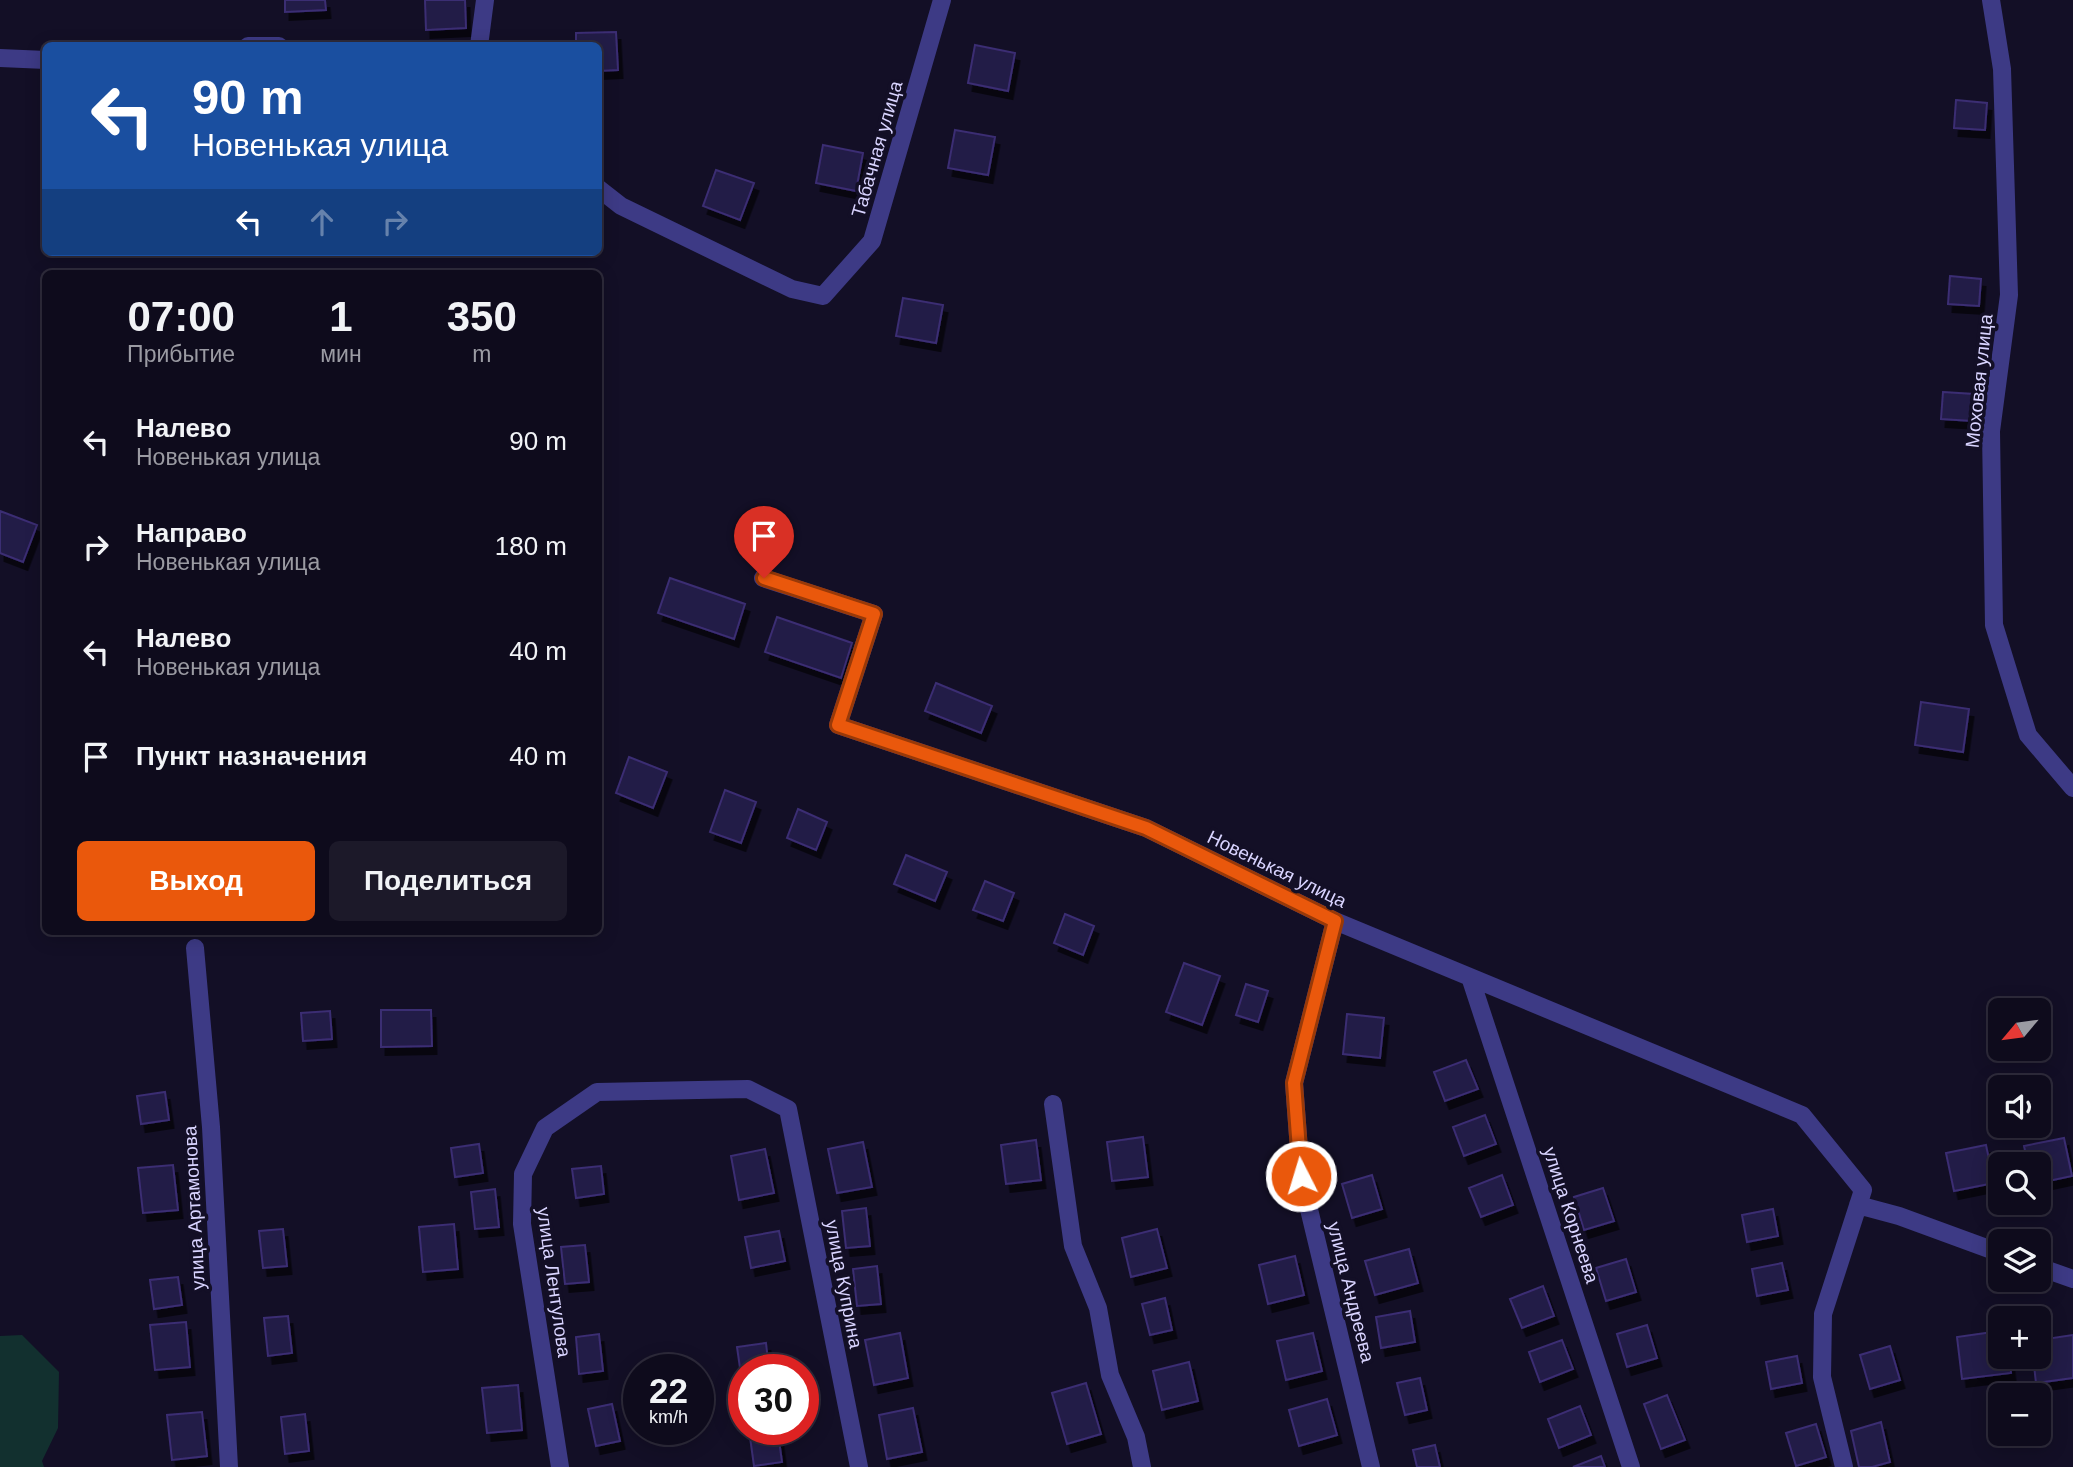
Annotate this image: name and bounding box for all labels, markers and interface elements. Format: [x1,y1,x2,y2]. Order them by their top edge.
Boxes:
icon: left [77,70,168,161]
text: 90 m [192,70,304,124]
street label: Табачная улица [848,78,907,220]
text: Новенькая улица [192,127,448,163]
icon: left [230,203,268,241]
icon: ahead [303,203,341,241]
icon: right [376,203,414,241]
text: 07:00 [127,293,235,340]
text: 1 [329,293,353,340]
text: 350 [447,293,517,340]
street label: Моховая улица [1962,313,1997,449]
text: Прибытие [127,341,235,367]
text: мин [320,341,362,367]
text: m [472,341,491,367]
text: Налево [136,413,231,443]
icon: left [77,423,115,461]
text: 90 m [509,426,567,456]
text: Новенькая улица [136,444,320,470]
pin [734,506,794,578]
icon: arrive [745,517,783,555]
text: Направо [136,518,247,548]
icon: right [77,528,115,566]
text: 180 m [495,531,567,561]
text: Новенькая улица [136,549,320,575]
text: Налево [136,623,231,653]
icon: left [77,633,115,671]
text: 40 m [509,636,567,666]
text: Новенькая улица [136,654,320,680]
icon: arrive [77,738,115,776]
text: Пункт назначения [136,741,367,771]
text: 40 m [509,741,567,771]
street label: Новенькая улица [1204,826,1350,912]
button: Выход [77,841,315,921]
button: Поделиться [329,841,567,921]
north arrow [1988,998,2051,1060]
map controls [1988,998,2051,1446]
button: sound [1988,1075,2051,1138]
street label: улица Артамонова [179,1125,209,1291]
position arrow [1264,1139,1338,1213]
street label: улица Корнеева [1539,1144,1603,1286]
button: search [1988,1152,2051,1215]
street label: улица Лентулова [533,1206,575,1359]
street label: улица Куприна [821,1218,867,1351]
street label: улица Андреева [1323,1220,1379,1365]
button: layers [1988,1229,2051,1292]
button: + [1988,1306,2051,1369]
speed limit sign: 30 [728,1354,819,1445]
text: 22 [649,1371,688,1410]
button: − [1988,1383,2051,1446]
text: km/h [649,1407,688,1427]

